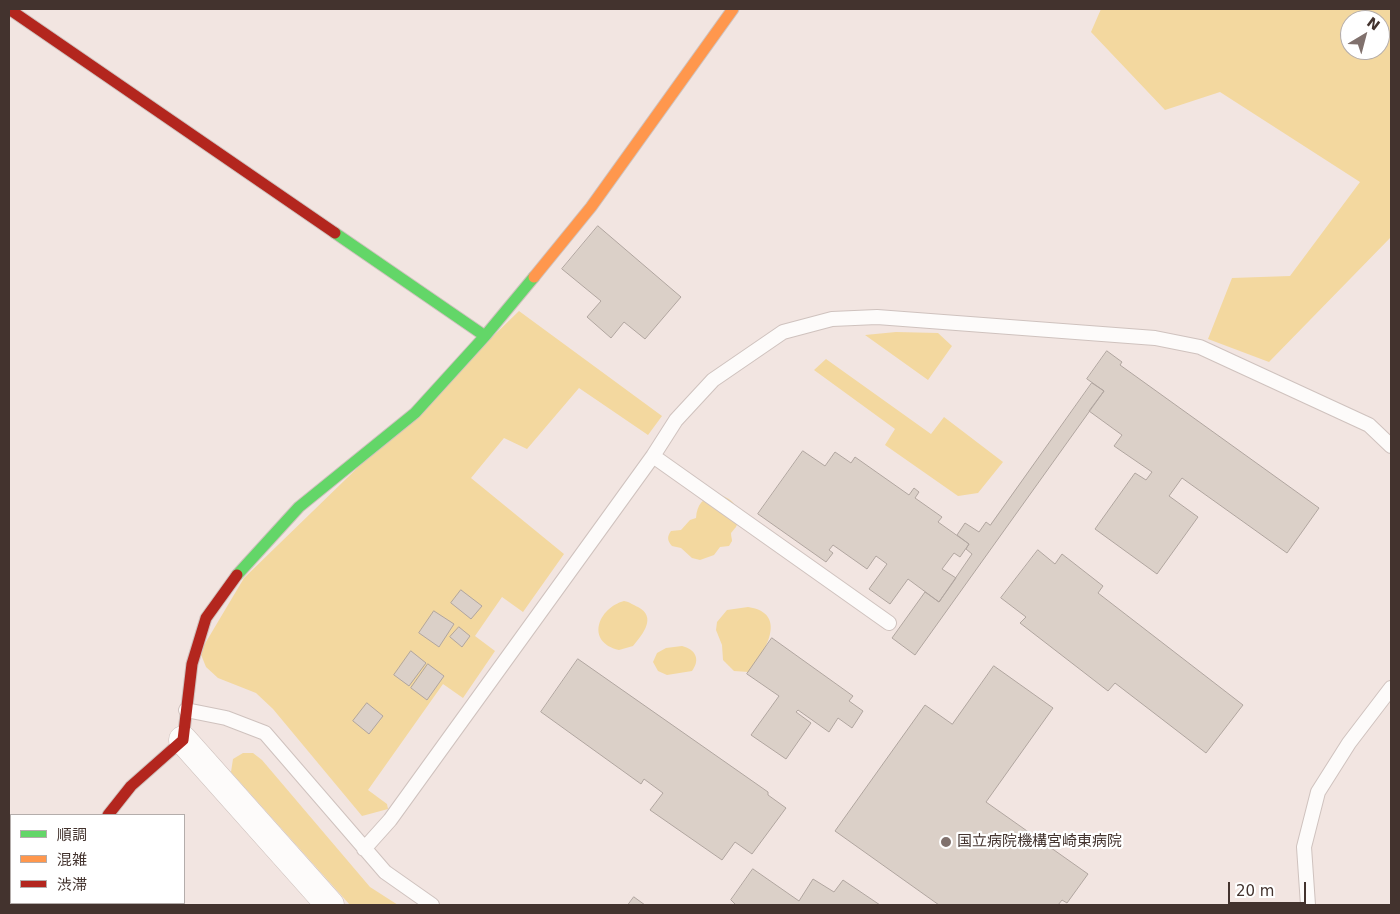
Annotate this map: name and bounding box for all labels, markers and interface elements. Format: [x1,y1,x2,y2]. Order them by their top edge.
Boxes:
north arrow [1340,10,1390,60]
text: N [1364,14,1383,34]
legend [10,814,185,904]
text: 順調 [57,826,87,844]
place label: 国立病院機構宮崎東病院 [957,833,1122,851]
marker: 国立病院機構宮崎東病院 [939,835,953,849]
text: 混雑 [57,851,87,869]
scale bar [1230,872,1308,904]
text: 渋滞 [57,876,87,894]
text: 20 m [1236,882,1274,900]

